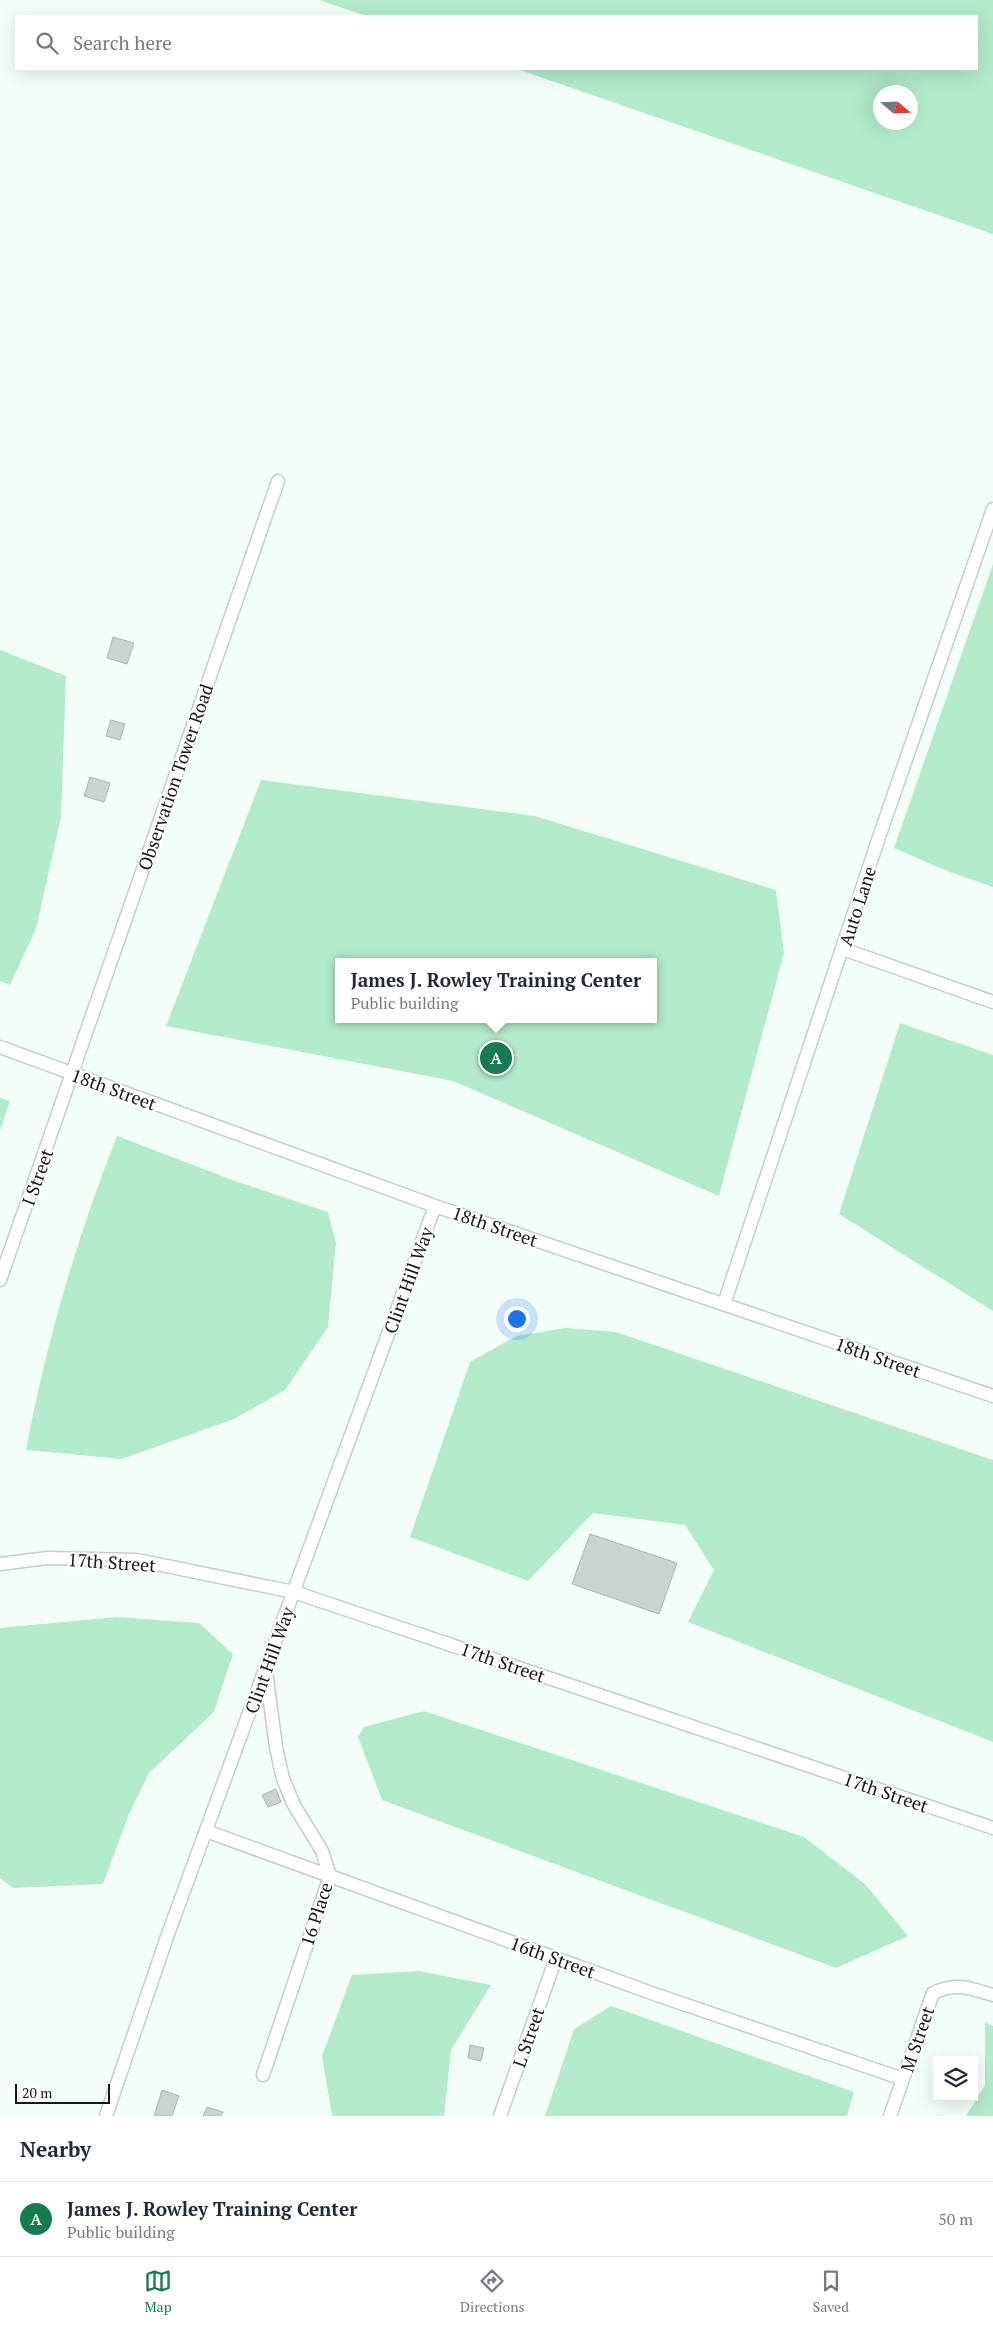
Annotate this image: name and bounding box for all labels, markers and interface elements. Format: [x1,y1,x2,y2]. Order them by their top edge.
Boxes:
search box [15,15,978,70]
icon: search [33,29,61,57]
text: Search here [73,30,172,55]
north arrow [873,85,918,130]
street label: Observation Tower Road [132,681,218,873]
street label: Auto Lane [833,863,881,949]
popup [335,958,657,1023]
text: James J. Rowley Training Center [351,967,641,992]
text: Public building [351,992,458,1014]
pin: A [480,1039,512,1077]
street label: 18th Street [68,1063,160,1116]
street label: I Street [16,1145,58,1209]
street label: 18th Street [449,1200,541,1252]
street label: Clint Hill Way [378,1223,439,1337]
your location [504,1306,530,1332]
street label: 18th Street [832,1331,924,1383]
street label: 17th Street [67,1547,157,1577]
street label: Clint Hill Way [239,1603,300,1717]
street label: 17th Street [457,1636,549,1688]
street label: 17th Street [840,1766,932,1818]
street label: 16 Place [294,1879,338,1949]
street label: 16th Street [507,1931,599,1984]
street label: L Street [507,2003,550,2070]
street label: M Street [895,2003,940,2075]
map controls [933,2056,978,2101]
button: layers [933,2056,978,2101]
scale bar [15,2081,110,2104]
text: 20 m [22,2083,52,2102]
text: Nearby [20,2135,91,2163]
text: James J. Rowley Training Center [67,2196,357,2221]
text: A [30,2208,42,2230]
text: 50 m [938,2208,973,2230]
text: Public building [67,2221,175,2243]
tab: Map [144,2267,172,2316]
tab: Directions [460,2267,525,2316]
tab: Saved [813,2267,849,2316]

